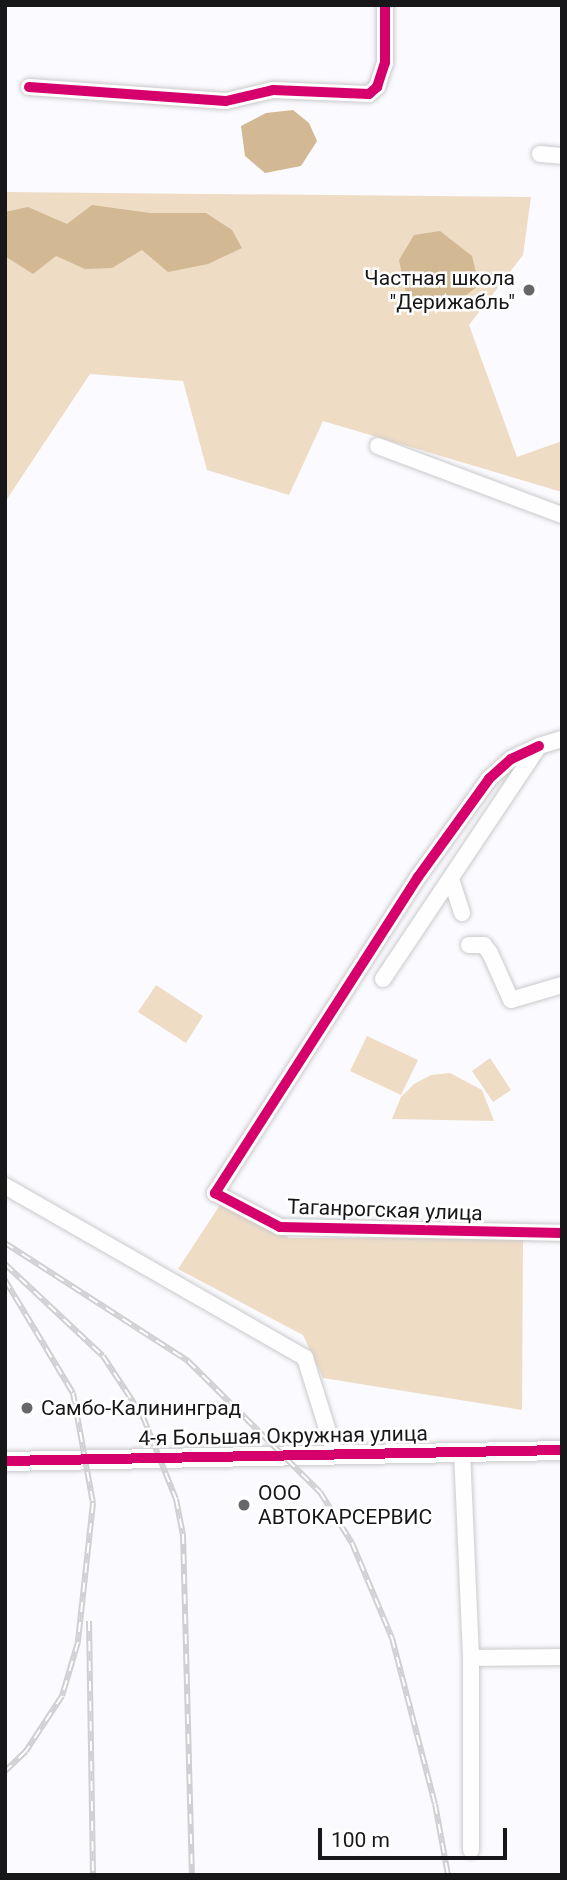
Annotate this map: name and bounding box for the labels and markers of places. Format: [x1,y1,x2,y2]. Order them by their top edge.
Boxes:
place label: Частная школа "Дерижабль" [364,265,515,315]
marker: Частная школа "Дерижабль" [521,282,537,298]
place label: Самбо-Калининград [41,1395,241,1421]
marker: Самбо-Калининград [19,1400,35,1416]
place label: ООО АВТОКАРСЕРВИС [258,1480,432,1530]
marker: ООО АВТОКАРСЕРВИС [236,1497,252,1513]

